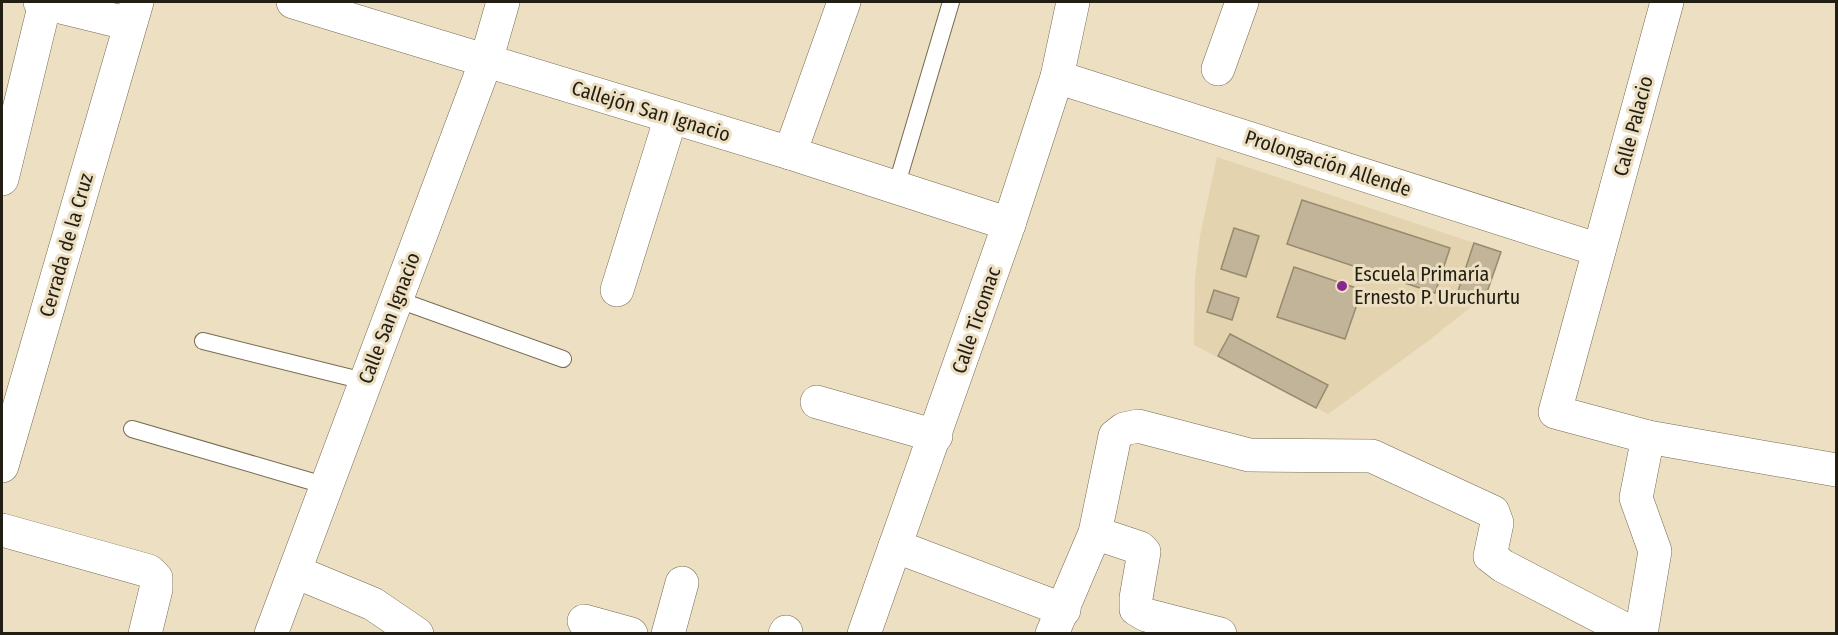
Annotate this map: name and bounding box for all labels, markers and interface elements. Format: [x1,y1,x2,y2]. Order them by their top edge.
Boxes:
street label: Calle Palacio [1608,73,1658,179]
street label: Callejón San Ignacio [569,75,733,147]
street label: Prolongación Allende [1242,125,1414,201]
street label: Cerrada de la Cruz [34,170,98,320]
street label: Calle San Ignacio [353,249,425,387]
place label: Escuela Primaría Ernesto P. Uruchurtu [1354,262,1520,309]
street label: Calle Ticomac [947,263,1006,377]
marker: Escuela Primaría Ernesto P. Uruchurtu [1335,279,1349,293]

